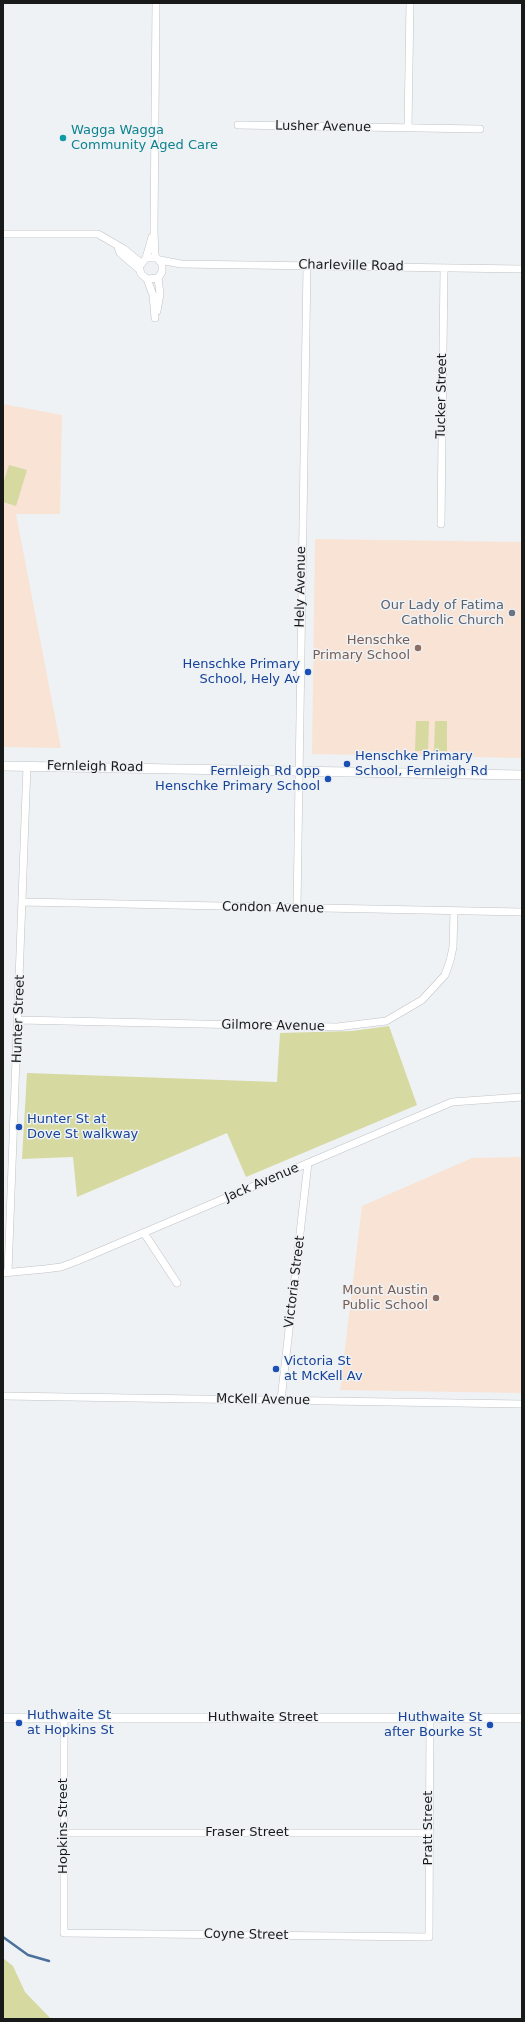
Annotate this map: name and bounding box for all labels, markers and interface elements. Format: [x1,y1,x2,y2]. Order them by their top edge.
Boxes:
street label: Lusher Avenue [275,118,371,136]
place label: Wagga Wagga Community Aged Care [71,123,218,154]
marker: Wagga Wagga Community Aged Care [58,133,68,143]
street label: Charleville Road [298,257,404,275]
street label: Tucker Street [433,353,451,439]
street label: Hely Avenue [292,546,310,628]
place label: Our Lady of Fatima Catholic Church [381,598,504,629]
marker: Our Lady of Fatima Catholic Church [507,608,517,618]
place label: Henschke Primary School [312,633,410,664]
marker: Henschke Primary School [413,643,423,653]
place label: Henschke Primary School, Hely Av [182,657,300,688]
marker: Henschke Primary School, Hely Av [303,667,313,677]
place label: Henschke Primary School, Fernleigh Rd [355,749,488,780]
street label: Fernleigh Road [47,758,143,776]
marker: Henschke Primary School, Fernleigh Rd [342,759,352,769]
place label: Fernleigh Rd opp Henschke Primary School [155,764,320,795]
marker: Fernleigh Rd opp Henschke Primary School [323,774,333,784]
street label: Condon Avenue [222,899,324,917]
street label: Hunter Street [10,975,28,1063]
street label: Gilmore Avenue [221,1017,325,1035]
place label: Hunter St at Dove St walkway [27,1112,138,1143]
marker: Hunter St at Dove St walkway [14,1122,24,1132]
street label: Jack Avenue [223,1160,301,1206]
street label: Victoria Street [282,1235,308,1329]
place label: Mount Austin Public School [342,1283,428,1314]
marker: Mount Austin Public School [431,1293,441,1303]
place label: Victoria St at McKell Av [284,1354,363,1385]
marker: Victoria St at McKell Av [271,1364,281,1374]
street label: McKell Avenue [216,1391,310,1409]
place label: Huthwaite St at Hopkins St [27,1708,114,1739]
street label: Huthwaite Street [208,1710,318,1726]
place label: Huthwaite St after Bourke St [384,1710,482,1741]
marker: Huthwaite St at Hopkins St [14,1718,24,1728]
marker: Huthwaite St after Bourke St [485,1720,495,1730]
street label: Hopkins Street [56,1778,72,1874]
street label: Pratt Street [421,1791,437,1865]
street label: Fraser Street [205,1825,289,1841]
street label: Coyne Street [204,1926,288,1944]

